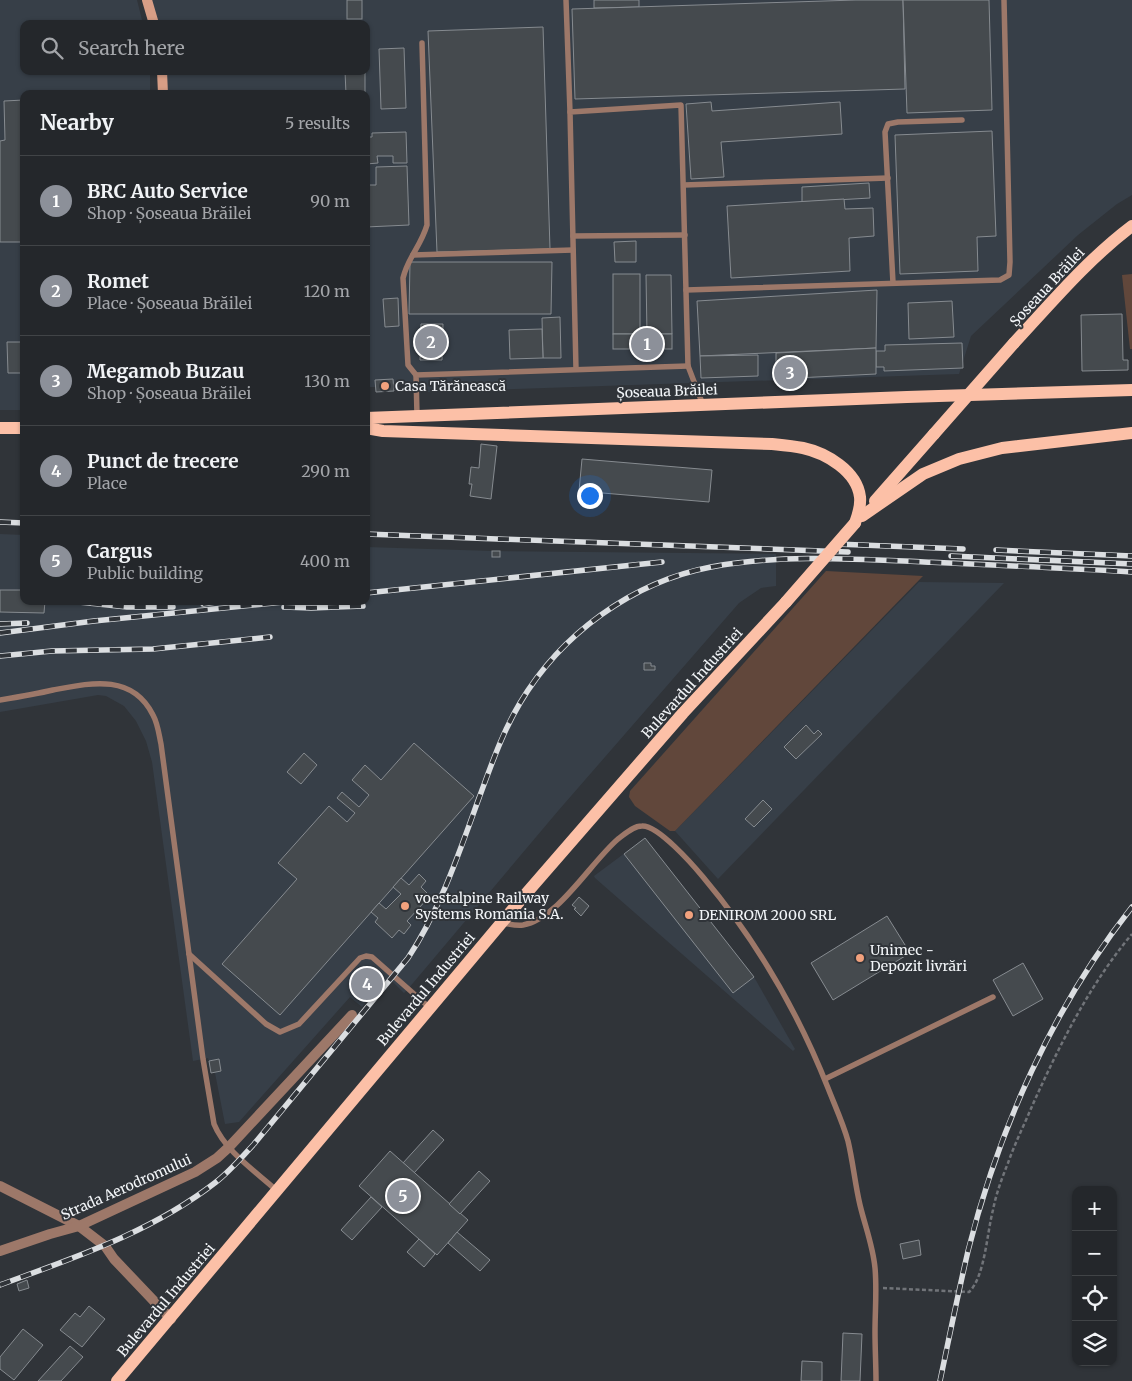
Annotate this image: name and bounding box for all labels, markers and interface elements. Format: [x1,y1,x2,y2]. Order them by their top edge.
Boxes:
search box [20,20,370,75]
icon: search [38,34,66,62]
text: Search here [78,36,185,60]
text: Nearby [40,109,114,136]
text: 5 results [285,113,350,133]
text: BRC Auto Service [87,179,248,203]
text: 1 [52,191,60,211]
text: 90 m [310,191,350,211]
text: Shop · Șoseaua Brăilei [87,203,252,223]
street label: Șoseaua Brăilei [1006,243,1089,330]
text: Romet [87,269,149,293]
text: 2 [51,281,61,301]
text: 120 m [304,281,350,301]
text: Place · Șoseaua Brăilei [87,293,252,313]
pin: 2 [415,323,447,361]
pin: 1 [631,325,663,363]
pin: 3 [774,354,806,392]
text: Megamob Buzau [87,359,244,383]
text: 3 [51,371,61,391]
text: 130 m [304,371,350,391]
place label: Casa Tărănească [395,377,507,395]
marker: Casa Tărănească [379,380,391,392]
street label: Șoseaua Brăilei [616,380,718,402]
text: Shop · Șoseaua Brăilei [87,383,252,403]
text: Punct de trecere [87,449,238,473]
text: 4 [51,461,61,481]
text: 290 m [301,461,350,481]
text: Place [87,473,127,493]
your location [577,483,603,509]
text: Cargus [87,539,153,563]
text: 5 [51,551,61,571]
text: 400 m [300,551,350,571]
text: Public building [87,563,203,583]
street label: Bulevardul Industriei [638,624,747,742]
place label: voestalpine Railway Systems Romania S.A. [414,889,563,923]
marker: voestalpine Railway Systems Romania S.A. [399,900,411,912]
place label: DENIROM 2000 SRL [699,906,836,924]
marker: DENIROM 2000 SRL [683,909,695,921]
street label: Bulevardul Industriei [373,928,479,1049]
place label: Unimec - Depozit livrări [870,941,967,975]
marker: Unimec - Depozit livrări [854,952,866,964]
pin: 4 [351,965,383,1003]
street label: Strada Aerodromului [58,1150,194,1224]
pin: 5 [387,1177,419,1215]
map controls [1072,1186,1117,1366]
button: + [1072,1186,1117,1231]
button: − [1072,1231,1117,1276]
street label: Bulevardul Industriei [113,1239,219,1360]
button: locate [1072,1276,1117,1321]
button: layers [1072,1321,1117,1366]

